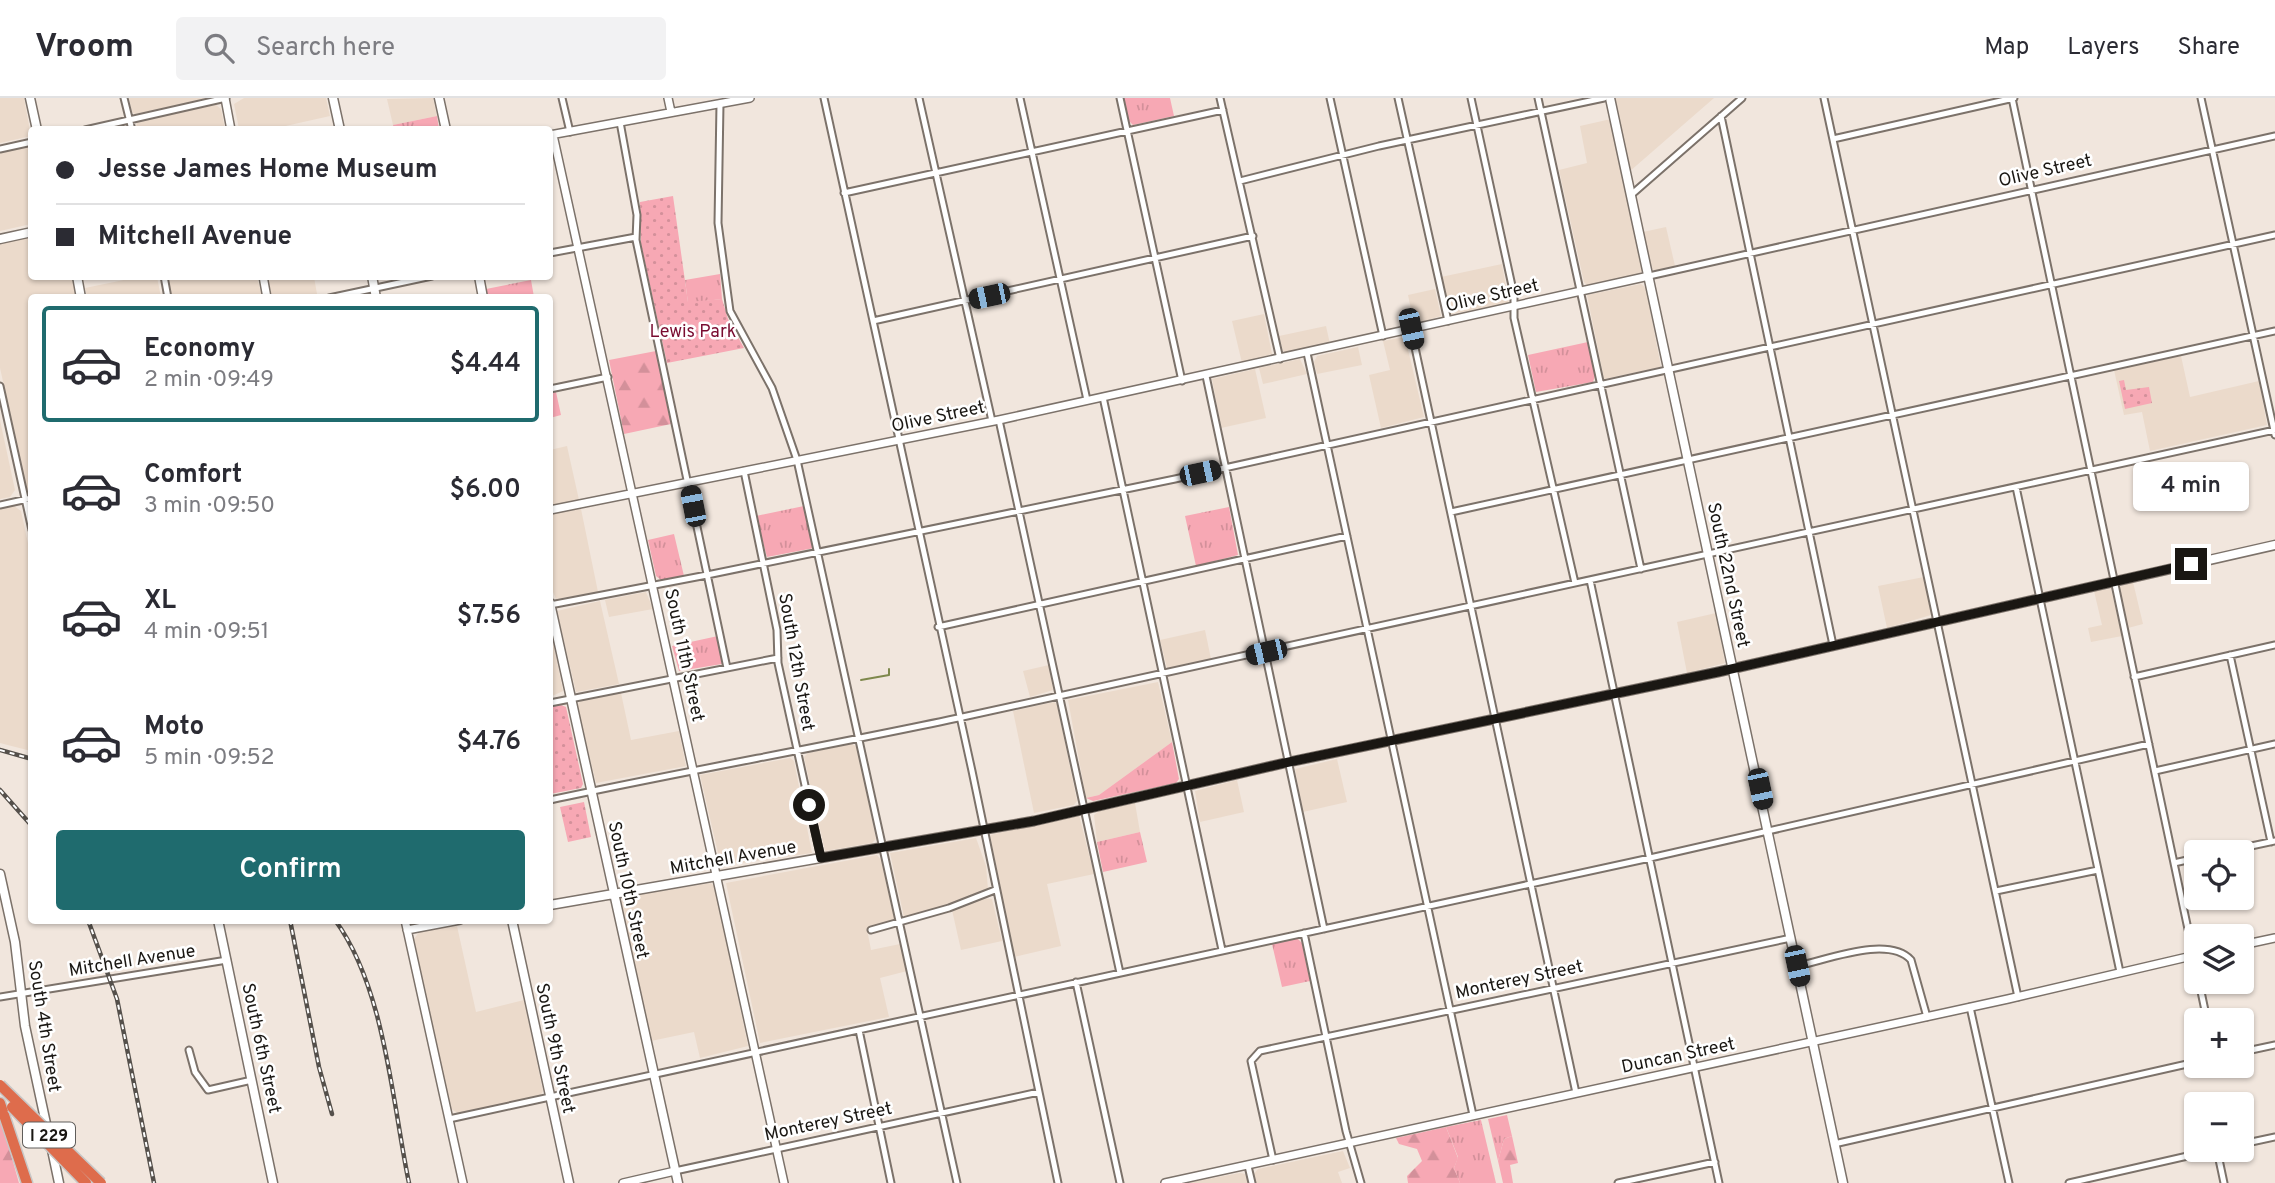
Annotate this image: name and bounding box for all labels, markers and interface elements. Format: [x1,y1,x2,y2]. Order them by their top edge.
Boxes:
search box [176,17,666,80]
text: Vroom [35,27,134,69]
icon: search [200,29,238,67]
text: Search here [256,32,395,65]
text: Map [1984,33,2029,63]
text: Layers [2067,33,2139,63]
text: Share [2177,33,2240,63]
street label: Olive Street [1996,150,2094,193]
text: Jesse James Home Museum [98,154,437,187]
text: Mitchell Avenue [98,221,292,254]
street label: Olive Street [1443,275,1541,318]
car [967,281,1012,311]
car [1397,306,1426,352]
park label: Lewis Park [650,321,736,344]
icon: car [60,333,123,396]
text: Economy [144,333,255,366]
text: $4.44 [450,348,521,381]
text: 2 min · 09:49 [144,366,274,395]
street label: Olive Street [889,396,987,439]
car [1178,458,1223,488]
icon: car [60,459,123,522]
text: Comfort [144,459,242,492]
callout: 4 min [2133,462,2249,512]
text: 4 min [2161,472,2221,501]
text: $6.00 [450,474,521,507]
car [679,483,708,529]
text: 3 min · 09:50 [144,492,275,521]
street label: South 22nd Street [1701,501,1754,650]
route end [2175,548,2207,580]
icon: car [60,585,123,648]
text: XL [144,585,176,618]
street label: South 11th Street [658,587,709,724]
street label: South 12th Street [772,592,819,733]
text: $7.56 [457,600,521,633]
text: 4 min · 09:51 [144,618,269,647]
car [1244,637,1289,667]
icon: car [60,711,123,774]
text: Moto [144,711,204,744]
text: $4.76 [457,726,521,759]
text: 5 min · 09:52 [144,744,275,773]
car [1746,766,1775,812]
route start [793,789,825,821]
street label: South 10th Street [602,819,653,961]
button: Confirm [56,830,525,910]
street label: Mitchell Avenue [668,836,798,881]
map controls [2184,840,2254,1162]
button: locate [2184,840,2254,910]
button: layers [2184,924,2254,994]
street label: Mitchell Avenue [67,940,197,983]
car [1783,943,1812,989]
street label: Monterey Street [1453,956,1585,1005]
street label: South 4th Street [22,959,65,1094]
street label: South 6th Street [236,981,286,1116]
street label: South 9th Street [530,981,580,1116]
button: + [2184,1008,2254,1078]
street label: Duncan Street [1619,1033,1737,1080]
button: − [2184,1092,2254,1162]
street label: Monterey Street [762,1098,894,1147]
road number: I 229 [23,1122,75,1148]

